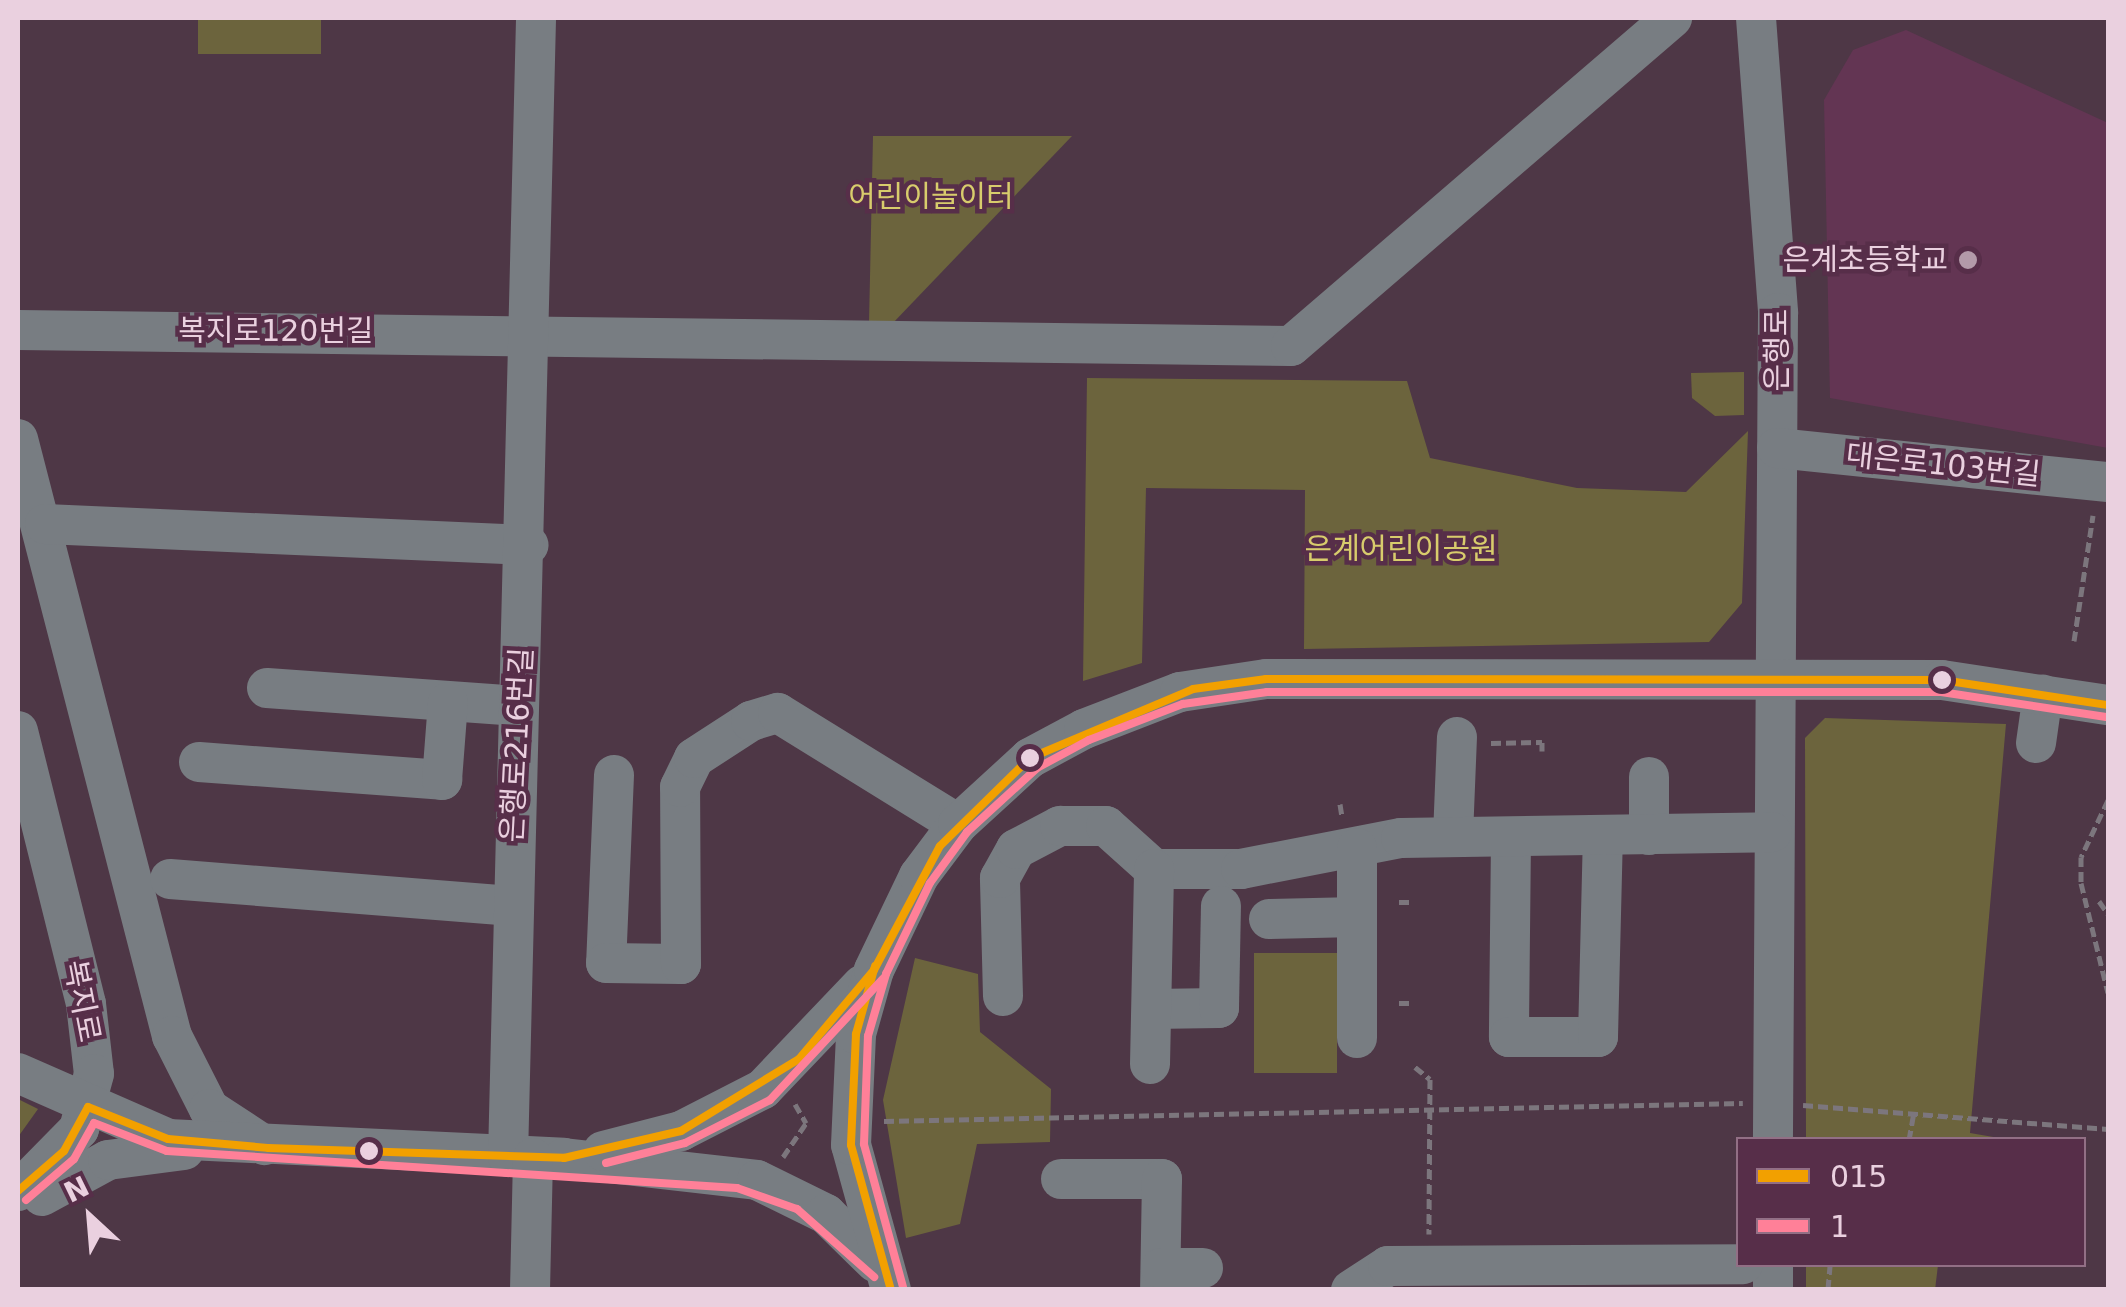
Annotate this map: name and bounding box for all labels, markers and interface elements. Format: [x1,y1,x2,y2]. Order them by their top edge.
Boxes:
park label: 어린이놀이터 [848,179,1014,215]
place label: 은계초등학교 [1782,242,1948,278]
marker: 은계초등학교 [1957,249,1979,271]
street label: 은행로 [1759,309,1795,391]
street label: 복지로120번길 [178,313,374,349]
street label: 대은로103번길 [1844,437,2042,493]
park label: 은계어린이공원 [1304,531,1498,567]
street label: 은행로216번길 [494,647,540,843]
unlabelled marker [1932,670,1952,690]
unlabelled marker [1020,748,1040,768]
street label: 복지로 [56,957,108,1045]
legend [1736,1137,2086,1267]
unlabelled marker [359,1141,379,1161]
text: 015 [1830,1159,1887,1194]
north arrow [40,1167,140,1267]
text: N [59,1170,94,1210]
text: 1 [1830,1209,1849,1244]

